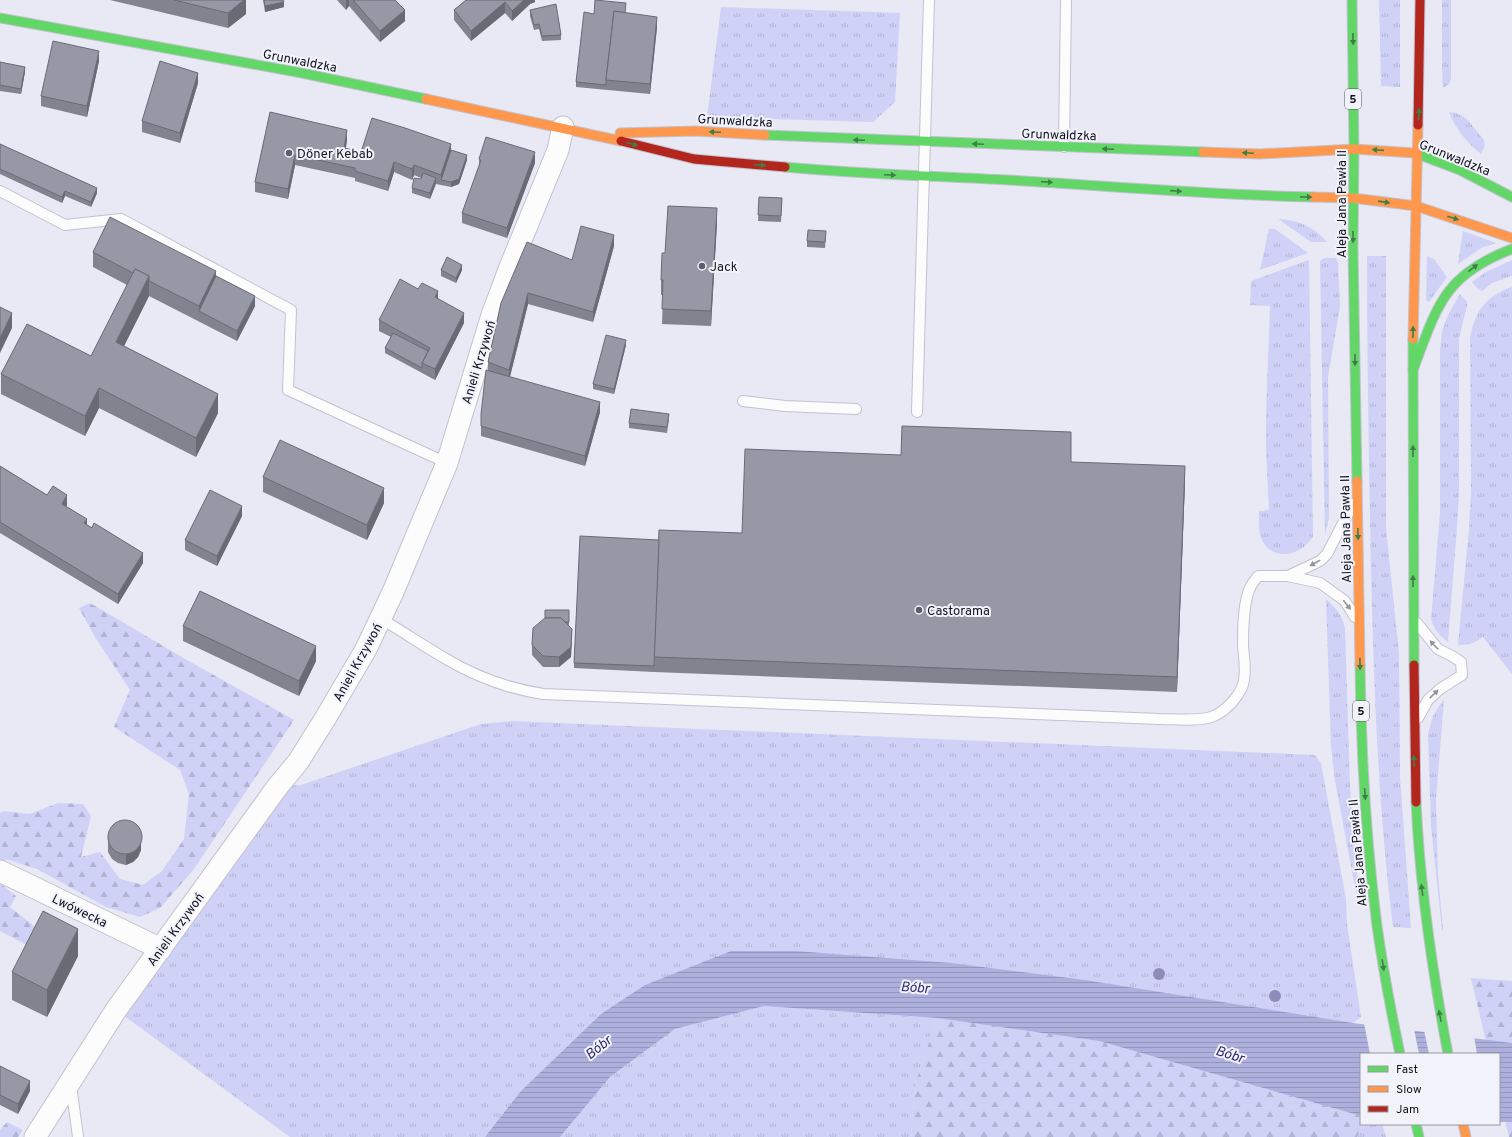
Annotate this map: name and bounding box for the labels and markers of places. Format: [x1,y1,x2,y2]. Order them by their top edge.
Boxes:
place label: Döner Kebab [297,147,373,163]
marker: Döner Kebab [284,148,294,158]
place label: Jack [710,260,738,276]
marker: Jack [697,261,707,271]
place label: Castorama [927,604,990,620]
marker: Castorama [914,605,924,615]

